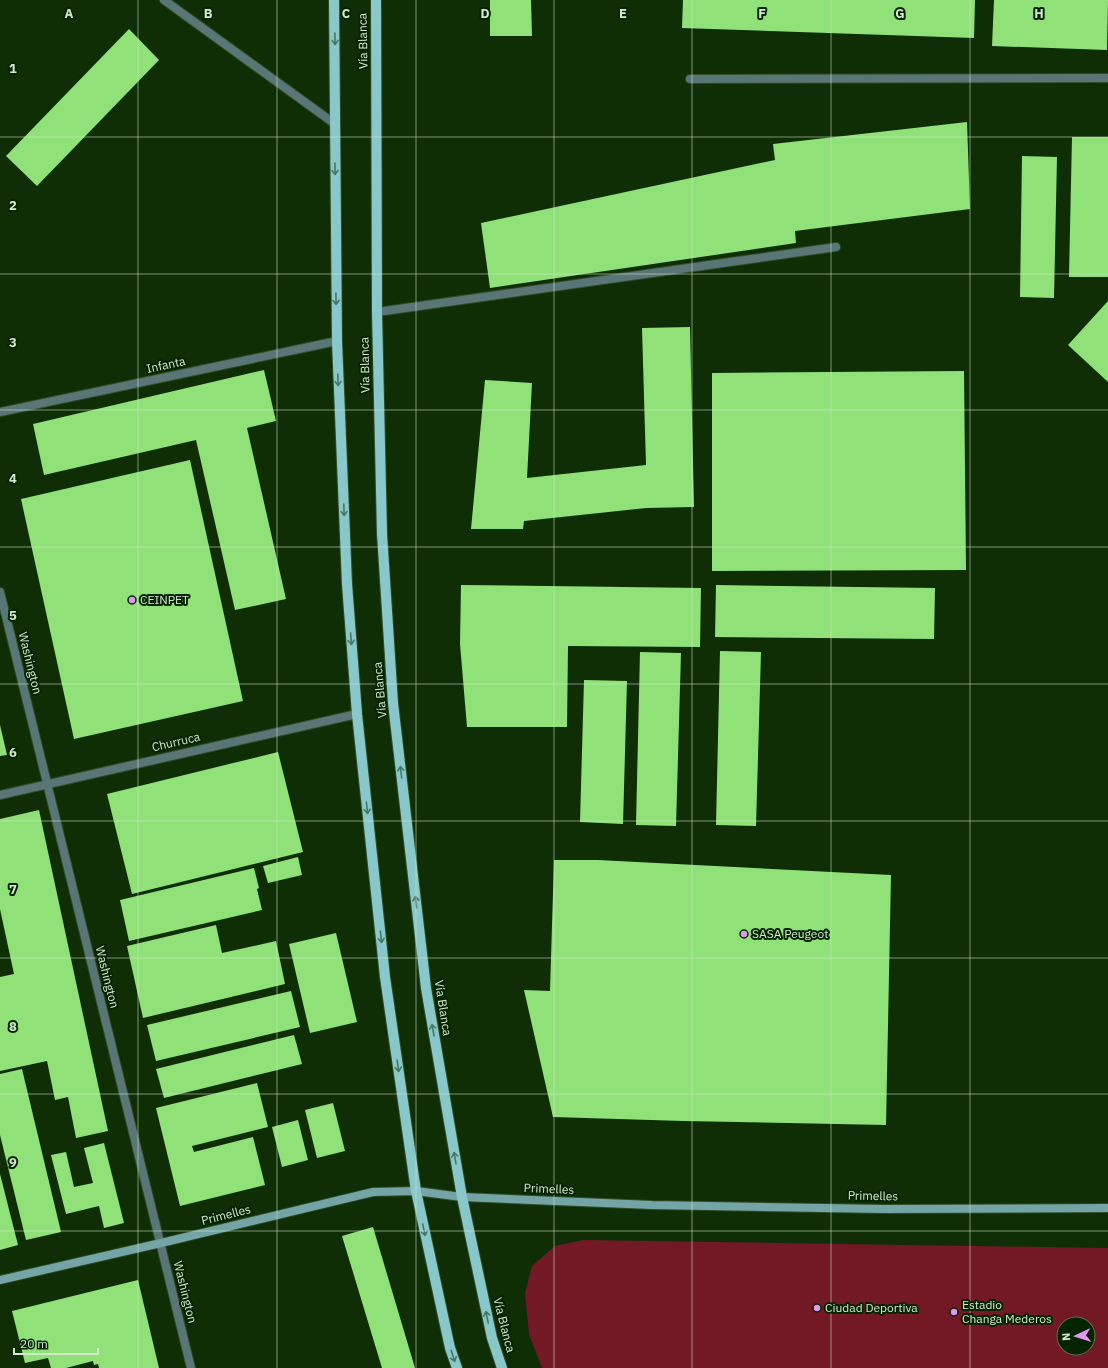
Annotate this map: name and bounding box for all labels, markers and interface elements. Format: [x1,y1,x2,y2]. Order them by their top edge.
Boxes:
text: A [65,5,74,22]
text: B [204,5,213,22]
text: C [342,5,351,22]
text: D [480,5,490,22]
text: E [619,5,627,22]
text: F [758,5,766,22]
text: G [895,5,905,22]
text: H [1034,5,1044,22]
street label: Vía Blanca [354,12,370,69]
one-way arrow [331,32,339,45]
text: 1 [9,60,17,77]
one-way arrow [331,162,339,175]
text: 2 [9,197,17,214]
one-way arrow [332,292,340,305]
text: 3 [9,334,17,351]
street label: Vía Blanca [356,336,372,393]
street label: Infanta [145,353,187,376]
one-way arrow [335,373,342,386]
text: 4 [9,470,17,487]
one-way arrow [340,503,348,516]
place label: CEINPET [140,592,189,607]
marker: CEINPET [127,595,137,605]
text: 5 [9,607,17,624]
street label: Washington [16,630,45,696]
one-way arrow [348,632,355,645]
street label: Vía Blanca [370,661,389,719]
street label: Churruca [150,729,202,754]
text: 6 [9,744,17,761]
one-way arrow [397,766,405,779]
one-way arrow [363,801,371,814]
text: 7 [9,881,17,898]
one-way arrow [412,895,420,908]
place label: SASA Peugeot [752,926,828,941]
marker: SASA Peugeot [739,929,749,939]
one-way arrow [377,930,385,943]
street label: Washington [93,944,122,1010]
street label: Vía Blanca [432,979,455,1037]
text: 8 [9,1018,17,1035]
one-way arrow [429,1024,437,1037]
one-way arrow [394,1059,402,1072]
one-way arrow [451,1152,459,1165]
text: 9 [9,1154,17,1171]
street label: Primelles [524,1180,575,1197]
street label: Primelles [848,1188,899,1203]
street label: Primelles [200,1201,252,1228]
one-way arrow [421,1223,429,1236]
street label: Washington [171,1259,200,1325]
street label: Vía Blanca [490,1296,519,1355]
place label: Estadio Changa Mederos [962,1297,1052,1326]
place label: Ciudad Deportiva [825,1300,918,1315]
marker: Ciudad Deportiva [812,1303,822,1313]
marker: Estadio Changa Mederos [949,1307,959,1317]
one-way arrow [483,1311,491,1324]
north arrow [1056,1316,1096,1356]
scale bar [14,1330,98,1356]
text: N [1059,1332,1073,1341]
text: 20 m [20,1336,48,1351]
one-way arrow [450,1350,457,1363]

